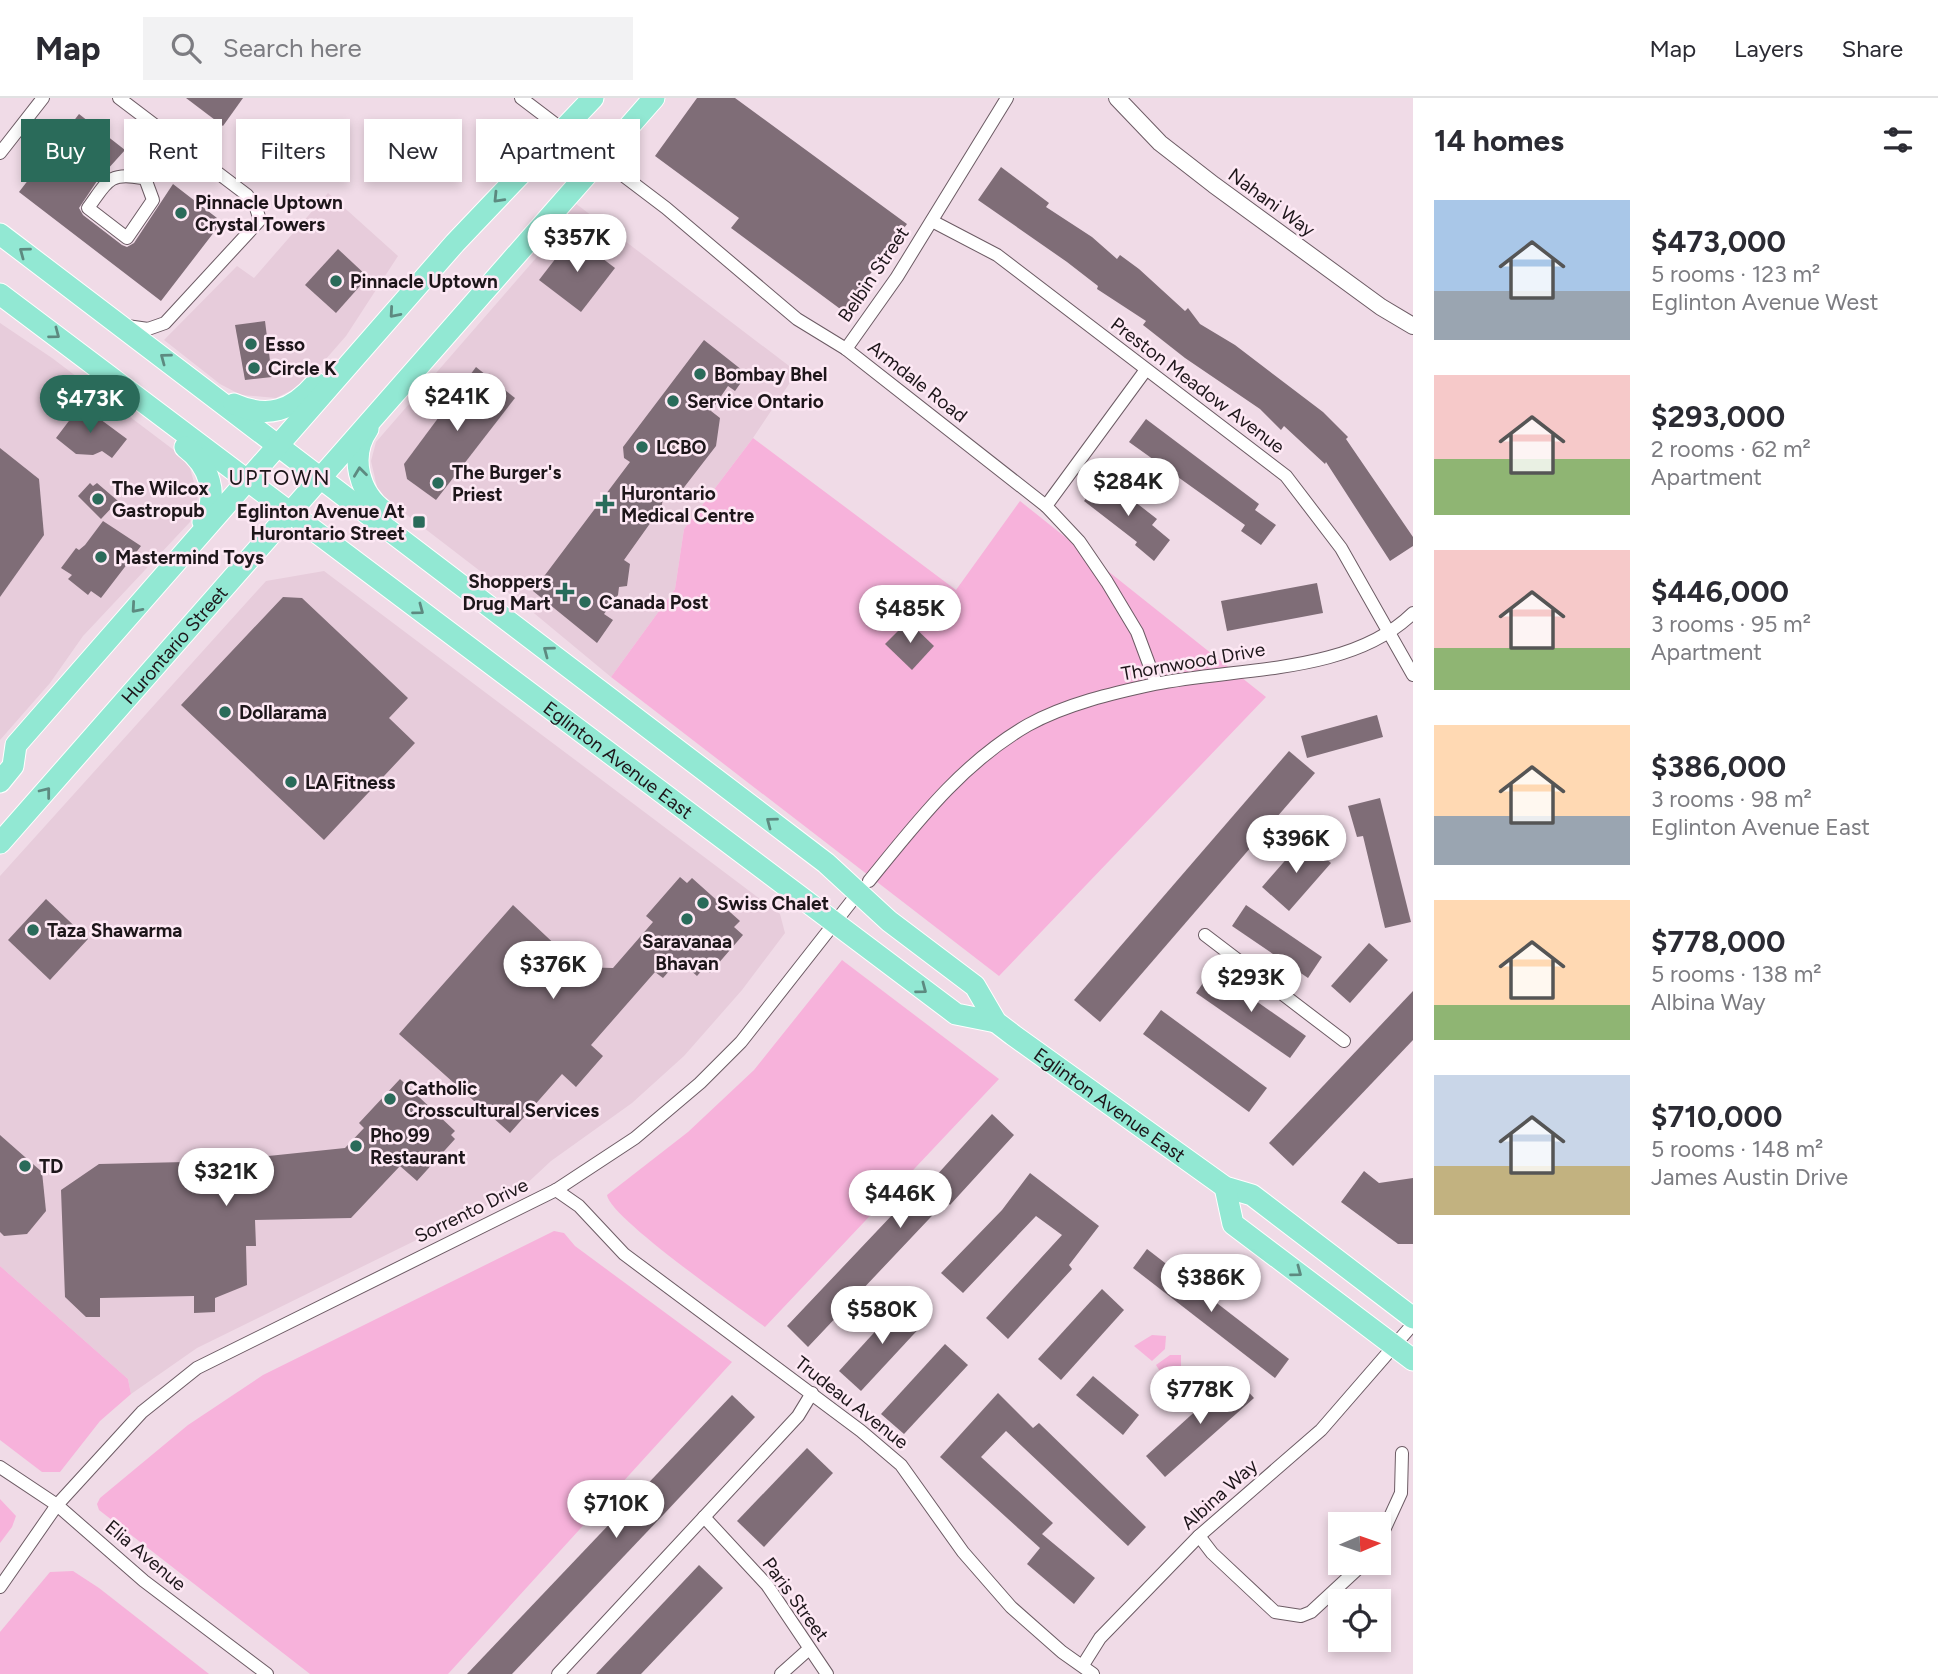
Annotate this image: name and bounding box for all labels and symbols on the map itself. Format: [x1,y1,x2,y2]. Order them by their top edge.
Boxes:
street label: Nahani Way [1224,163,1319,242]
one-way arrow [493,190,506,203]
place label: Pinnacle Uptown Crystal Towers [195,191,343,236]
marker: Pinnacle Uptown Crystal Towers [173,205,189,221]
pin: $357K [528,214,626,274]
street label: Belbin Street [833,222,914,326]
one-way arrow [19,247,31,260]
place label: Pinnacle Uptown [350,270,498,293]
marker: Pinnacle Uptown [328,273,344,289]
one-way arrow [390,304,402,317]
street label: Preston Meadow Avenue [1106,312,1289,458]
one-way arrow [47,326,59,339]
place label: Esso [265,333,305,356]
marker: Esso [243,336,259,352]
street label: Armdale Road [864,336,972,427]
one-way arrow [160,354,173,367]
place label: Circle K [268,357,337,380]
marker: Circle K [246,360,262,376]
place label: Bombay Bhel [714,363,828,386]
marker: Bombay Bhel [692,366,708,382]
pin: $241K [408,374,506,433]
pin: $473K [41,376,139,435]
place label: Service Ontario [687,390,824,413]
marker: Service Ontario [665,393,681,409]
place label: LCBO [656,436,707,459]
marker: LCBO [634,439,650,455]
pin: $284K [1079,458,1177,518]
place label: The Burger's Priest [452,461,561,506]
district label: UPTOWN [228,465,332,490]
one-way arrow [353,466,368,478]
marker: The Burger's Priest [430,475,446,491]
place label: The Wilcox Gastropub [112,477,209,522]
place label: Hurontario Medical Centre [621,482,755,527]
marker: The Wilcox Gastropub [90,491,106,507]
marker: Hurontario Medical Centre [595,494,615,514]
place label: Eglinton Avenue At Hurontario Street [237,500,405,545]
marker: Eglinton Avenue At Hurontario Street [411,514,427,530]
place label: Mastermind Toys [115,546,264,569]
marker: Mastermind Toys [93,549,109,565]
place label: Shoppers Drug Mart [463,570,551,615]
street label: Hurontario Street [117,581,233,709]
marker: Shoppers Drug Mart [557,584,573,600]
pin: $485K [861,586,959,645]
place label: Canada Post [599,591,709,614]
marker: Canada Post [577,594,593,610]
one-way arrow [132,599,144,612]
one-way arrow [411,602,423,615]
street label: Thornwood Drive [1119,638,1267,685]
one-way arrow [543,646,556,659]
street label: Eglinton Avenue East [539,696,697,824]
place label: Dollarama [239,701,327,724]
marker: Dollarama [217,704,233,720]
place label: LA Fitness [305,771,396,794]
marker: LA Fitness [283,774,299,790]
one-way arrow [37,788,50,800]
pin: $396K [1247,816,1345,875]
one-way arrow [766,817,779,830]
place label: Swiss Chalet [717,892,830,915]
marker: Swiss Chalet [695,895,711,911]
marker: Saravanaa Bhavan [679,911,695,927]
place label: Taza Shawarma [47,919,183,942]
marker: Taza Shawarma [25,922,41,938]
place label: Saravanaa Bhavan [642,930,732,975]
pin: $376K [504,942,602,1001]
pin: $293K [1202,954,1300,1014]
one-way arrow [915,981,927,993]
street label: Eglinton Avenue East [1029,1043,1190,1167]
place label: Catholic Crosscultural Services [404,1077,599,1122]
marker: Catholic Crosscultural Services [382,1091,398,1107]
place label: Pho 99 Restaurant [370,1124,466,1169]
marker: Pho 99 Restaurant [348,1138,364,1154]
pin: $321K [177,1148,275,1208]
place label: TD [39,1155,63,1178]
marker: TD [17,1158,33,1174]
pin: $446K [851,1170,949,1230]
street label: Sorrento Drive [411,1173,532,1248]
pin: $386K [1162,1254,1260,1314]
one-way arrow [1289,1263,1301,1276]
pin: $580K [833,1286,931,1346]
street label: Trudeau Avenue [790,1351,913,1454]
pin: $778K [1151,1366,1249,1426]
street label: Albina Way [1176,1454,1262,1535]
pin: $710K [567,1480,665,1540]
north arrow [1328,1512,1391,1575]
street label: Elia Avenue [101,1515,191,1596]
street label: Paris Street [757,1553,834,1646]

